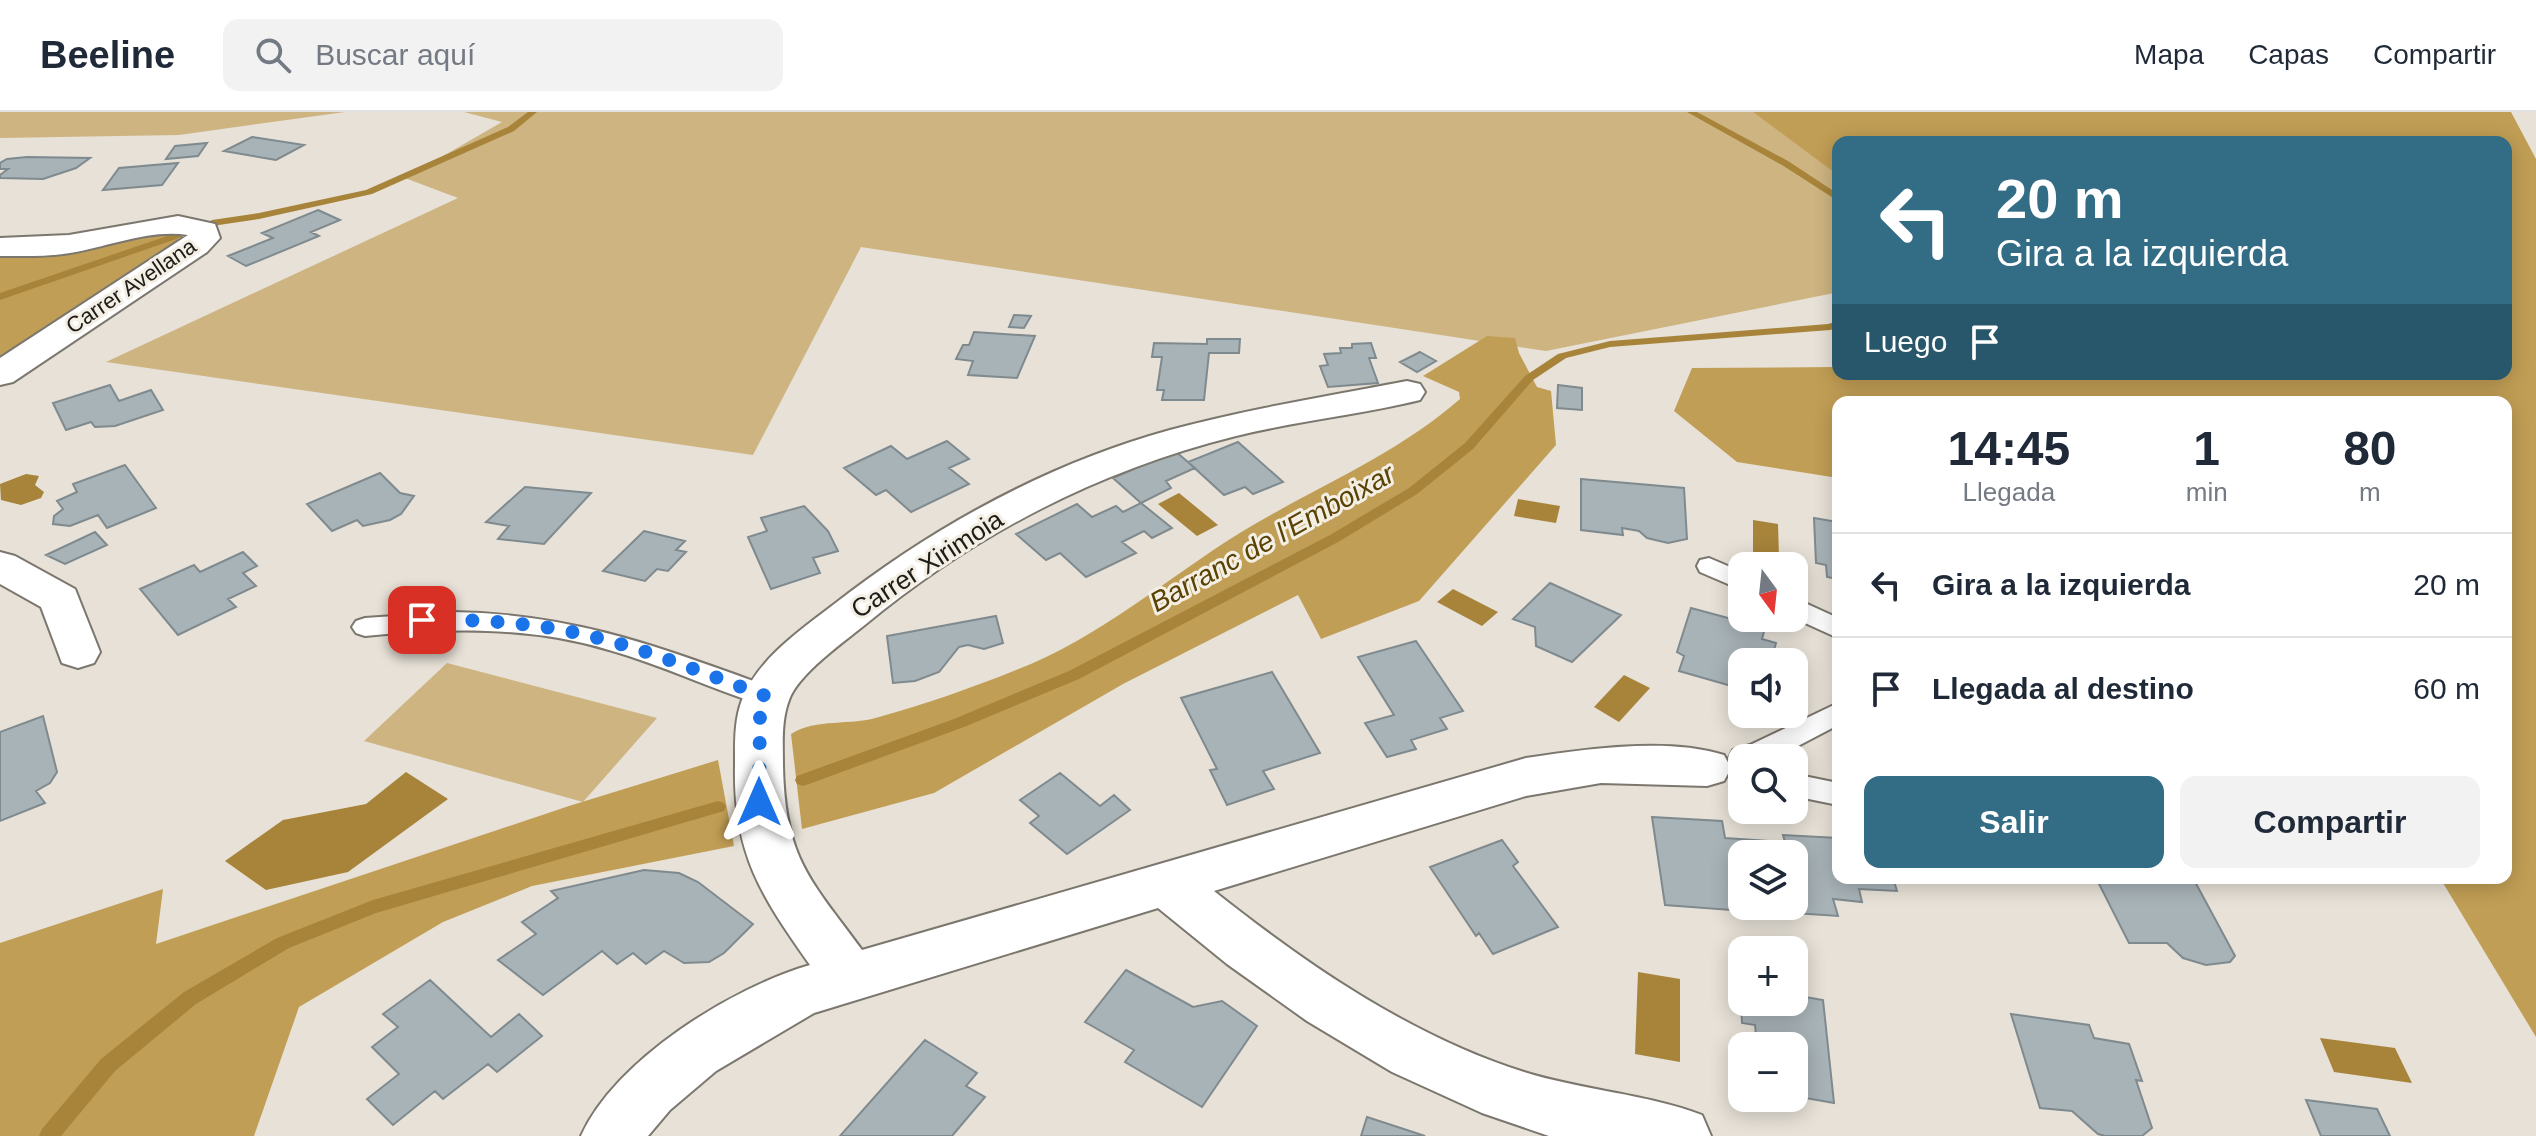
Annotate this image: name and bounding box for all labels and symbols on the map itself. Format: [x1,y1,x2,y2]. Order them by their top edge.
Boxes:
street label: Carrer Avellana [61,233,201,339]
water label: Barranc de l'Emboixar [1144,457,1401,618]
street label: Carrer Xirimoia [846,504,1009,624]
north arrow [1728,552,1808,632]
pin [388,586,456,654]
position arrow [717,760,801,844]

